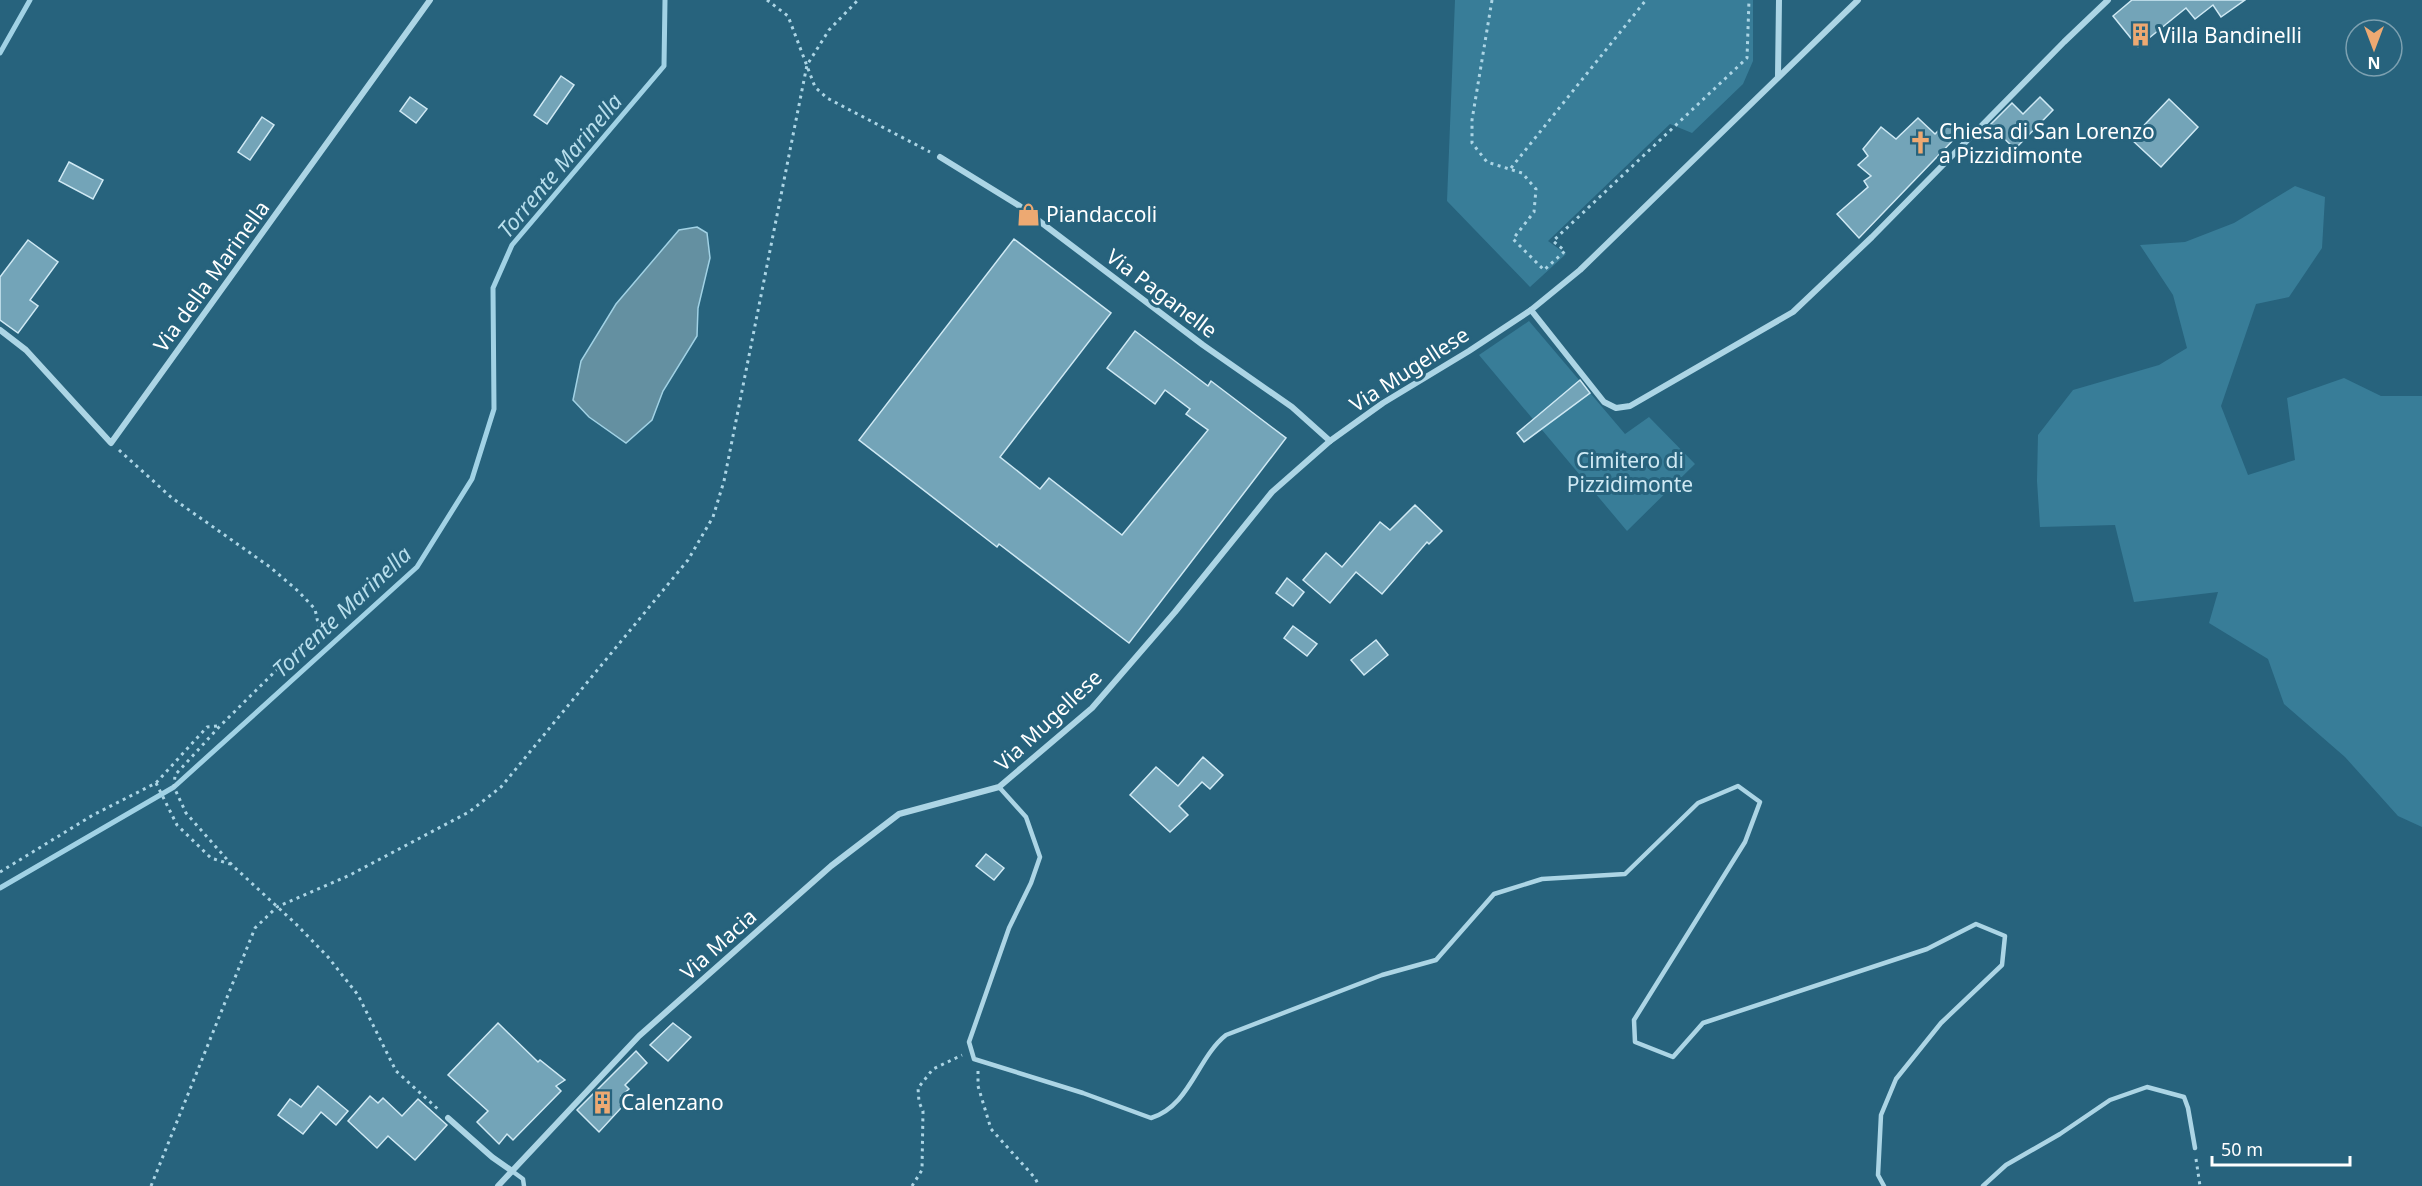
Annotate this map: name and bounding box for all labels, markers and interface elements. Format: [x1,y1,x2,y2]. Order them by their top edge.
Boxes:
north arrow [2344,18,2404,78]
place label: Villa Bandinelli [2158,21,2302,49]
building icon: Villa Bandinelli [2127,22,2153,48]
text: N [2367,52,2381,74]
water label: Torrente Marinella [490,86,629,243]
place label: Chiesa di San Lorenzo a Pizzidimonte [1939,117,2155,169]
church icon: Chiesa di San Lorenzo a Pizzidimonte [1908,130,1934,156]
street label: Via della Marinella [147,195,275,357]
place label: Piandaccoli [1046,200,1157,228]
shop icon: Piandaccoli [1015,201,1041,227]
street label: Via Paganelle [1101,242,1223,344]
street label: Via Mugellese [1344,320,1474,418]
park label: Cimitero di Pizzidimonte [1567,446,1693,498]
water label: Torrente Marinella [265,538,417,683]
street label: Via Mugellese [988,663,1108,777]
street label: Via Macia [674,902,762,986]
place label: Calenzano [621,1088,724,1116]
building icon: Calenzano [590,1089,616,1115]
scale bar [2212,1129,2350,1167]
text: 50 m [2221,1137,2263,1161]

